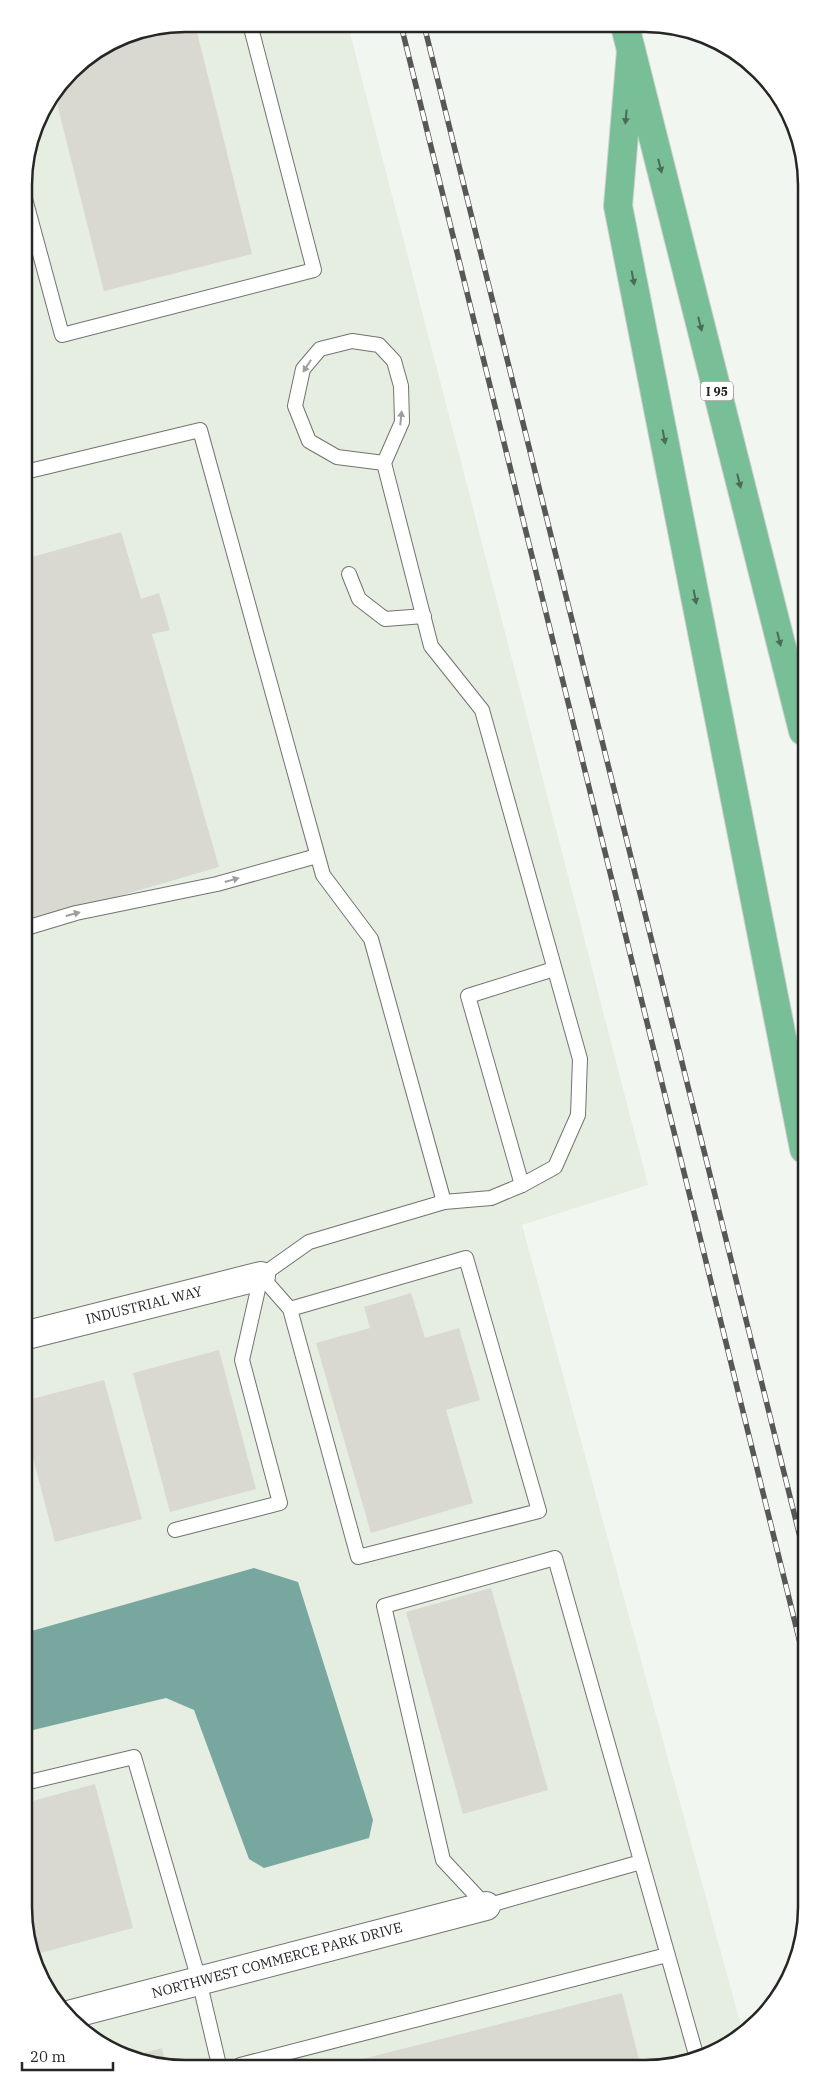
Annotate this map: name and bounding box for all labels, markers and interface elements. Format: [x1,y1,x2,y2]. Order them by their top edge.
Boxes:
one-way arrow [621,109,629,125]
one-way arrow [656,159,664,174]
one-way arrow [629,270,637,286]
one-way arrow [696,316,704,331]
one-way arrow [302,360,311,373]
road number: I 95 [701,382,733,401]
one-way arrow [397,409,405,425]
one-way arrow [661,429,669,445]
one-way arrow [736,474,744,489]
one-way arrow [691,589,699,604]
one-way arrow [775,631,783,646]
one-way arrow [224,876,239,884]
one-way arrow [66,910,81,918]
street label: INDUSTRIAL WAY [84,1282,204,1328]
street label: NORTHWEST COMMERCE PARK DRIVE [150,1918,404,2002]
scale bar [22,2040,114,2072]
text: 20 m [30,2047,66,2066]

